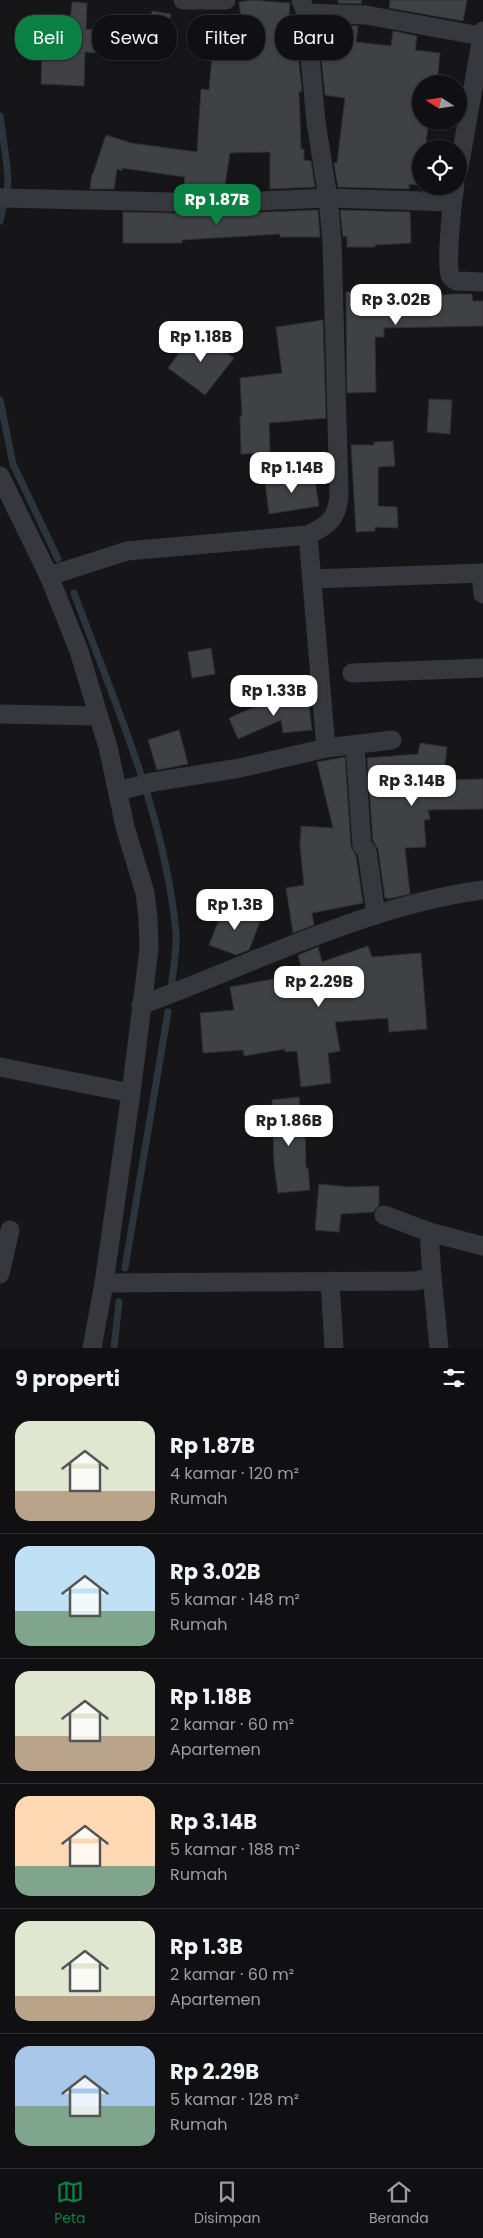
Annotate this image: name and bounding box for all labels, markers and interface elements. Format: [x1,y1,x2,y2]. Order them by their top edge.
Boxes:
chip: Beli [15,15,82,60]
chip: Sewa [92,15,177,60]
chip: Filter [187,15,265,60]
chip: Baru [275,15,353,60]
north arrow [412,75,468,130]
map controls [412,75,467,195]
button: locate [412,140,467,195]
pin: Rp 1.87B [165,184,269,226]
text: Rp 1.87B [185,188,249,211]
pin: Rp 3.02B [344,284,448,326]
text: Rp 3.02B [362,288,431,311]
pin: Rp 1.18B [149,320,253,363]
text: Rp 1.18B [170,325,232,348]
pin: Rp 1.14B [240,452,344,494]
text: Rp 1.14B [261,456,323,479]
pin: Rp 1.33B [222,674,326,717]
text: Rp 1.33B [241,679,307,702]
pin: Rp 3.14B [360,764,464,807]
text: Rp 3.14B [379,769,445,792]
pin: Rp 1.3B [189,888,281,931]
text: Rp 1.3B [207,893,263,916]
pin: Rp 2.29B [267,966,371,1008]
text: Rp 2.29B [285,970,353,993]
pin: Rp 1.86B [237,1104,341,1147]
text: Rp 1.86B [256,1109,322,1132]
text: 9 properti [15,1364,120,1393]
icon: filters [440,1364,468,1392]
text: Rp 1.87B [170,1431,255,1460]
icon: home [55,1441,115,1501]
text: 4 kamar · 120 m² [170,1462,299,1485]
text: Rumah [170,1487,228,1510]
text: Rp 3.02B [170,1557,261,1586]
icon: home [55,1566,115,1626]
text: 5 kamar · 148 m² [170,1588,300,1611]
text: Rumah [170,1613,228,1636]
text: Rp 1.18B [170,1682,252,1711]
icon: home [55,1691,115,1751]
text: 2 kamar · 60 m² [170,1713,294,1736]
text: Apartemen [170,1738,261,1761]
text: Rp 3.14B [170,1807,257,1836]
icon: home [55,1816,115,1876]
text: 5 kamar · 188 m² [170,1838,300,1861]
text: Rumah [170,1863,228,1886]
text: Rp 1.3B [170,1932,243,1961]
icon: home [55,1941,115,2001]
text: 2 kamar · 60 m² [170,1963,294,1986]
text: Apartemen [170,1988,261,2011]
text: Rp 2.29B [170,2057,259,2086]
icon: home [55,2066,115,2126]
text: 5 kamar · 128 m² [170,2088,299,2111]
text: Rumah [170,2113,228,2136]
tab: Peta [54,2178,86,2229]
tab: Disimpan [194,2178,260,2229]
tab: Beranda [369,2178,429,2229]

